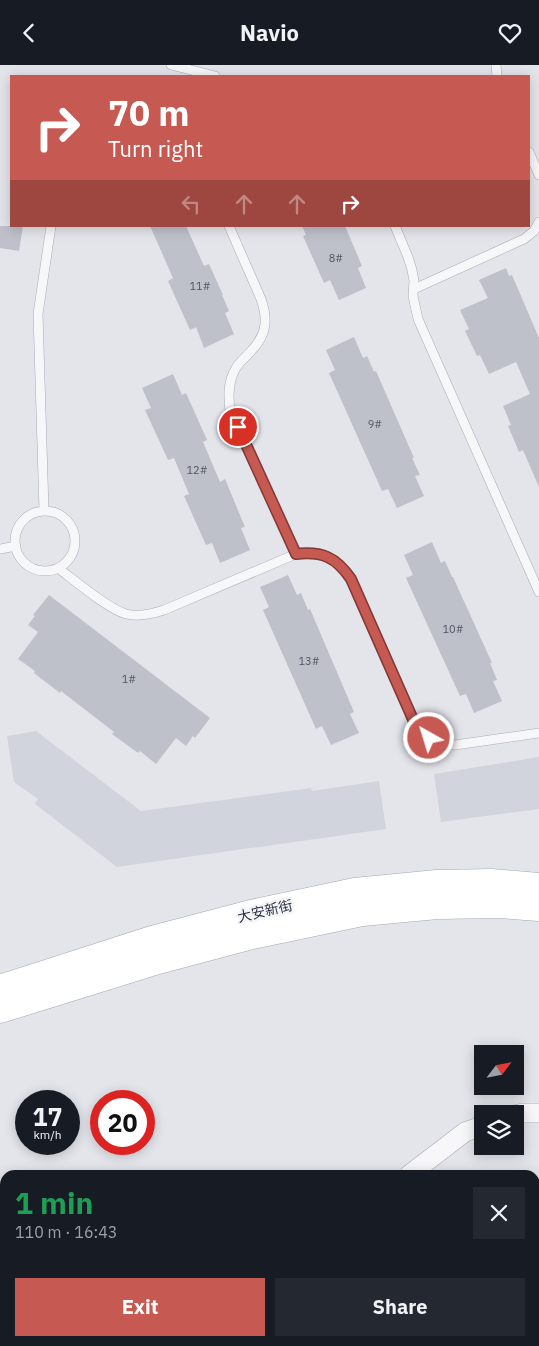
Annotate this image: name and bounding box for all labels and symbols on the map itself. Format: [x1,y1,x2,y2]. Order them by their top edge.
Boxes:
house number: 8# [329,251,343,265]
house number: 11# [189,279,211,293]
pin [217,406,259,448]
house number: 9# [368,417,382,431]
house number: 12# [186,463,208,477]
house number: 10# [442,622,464,636]
house number: 13# [298,654,320,668]
house number: 1# [122,672,136,686]
position arrow [402,711,454,763]
street label: 大安新街 [236,896,294,926]
north arrow [474,1045,524,1095]
speed limit sign: 20 [90,1090,155,1155]

